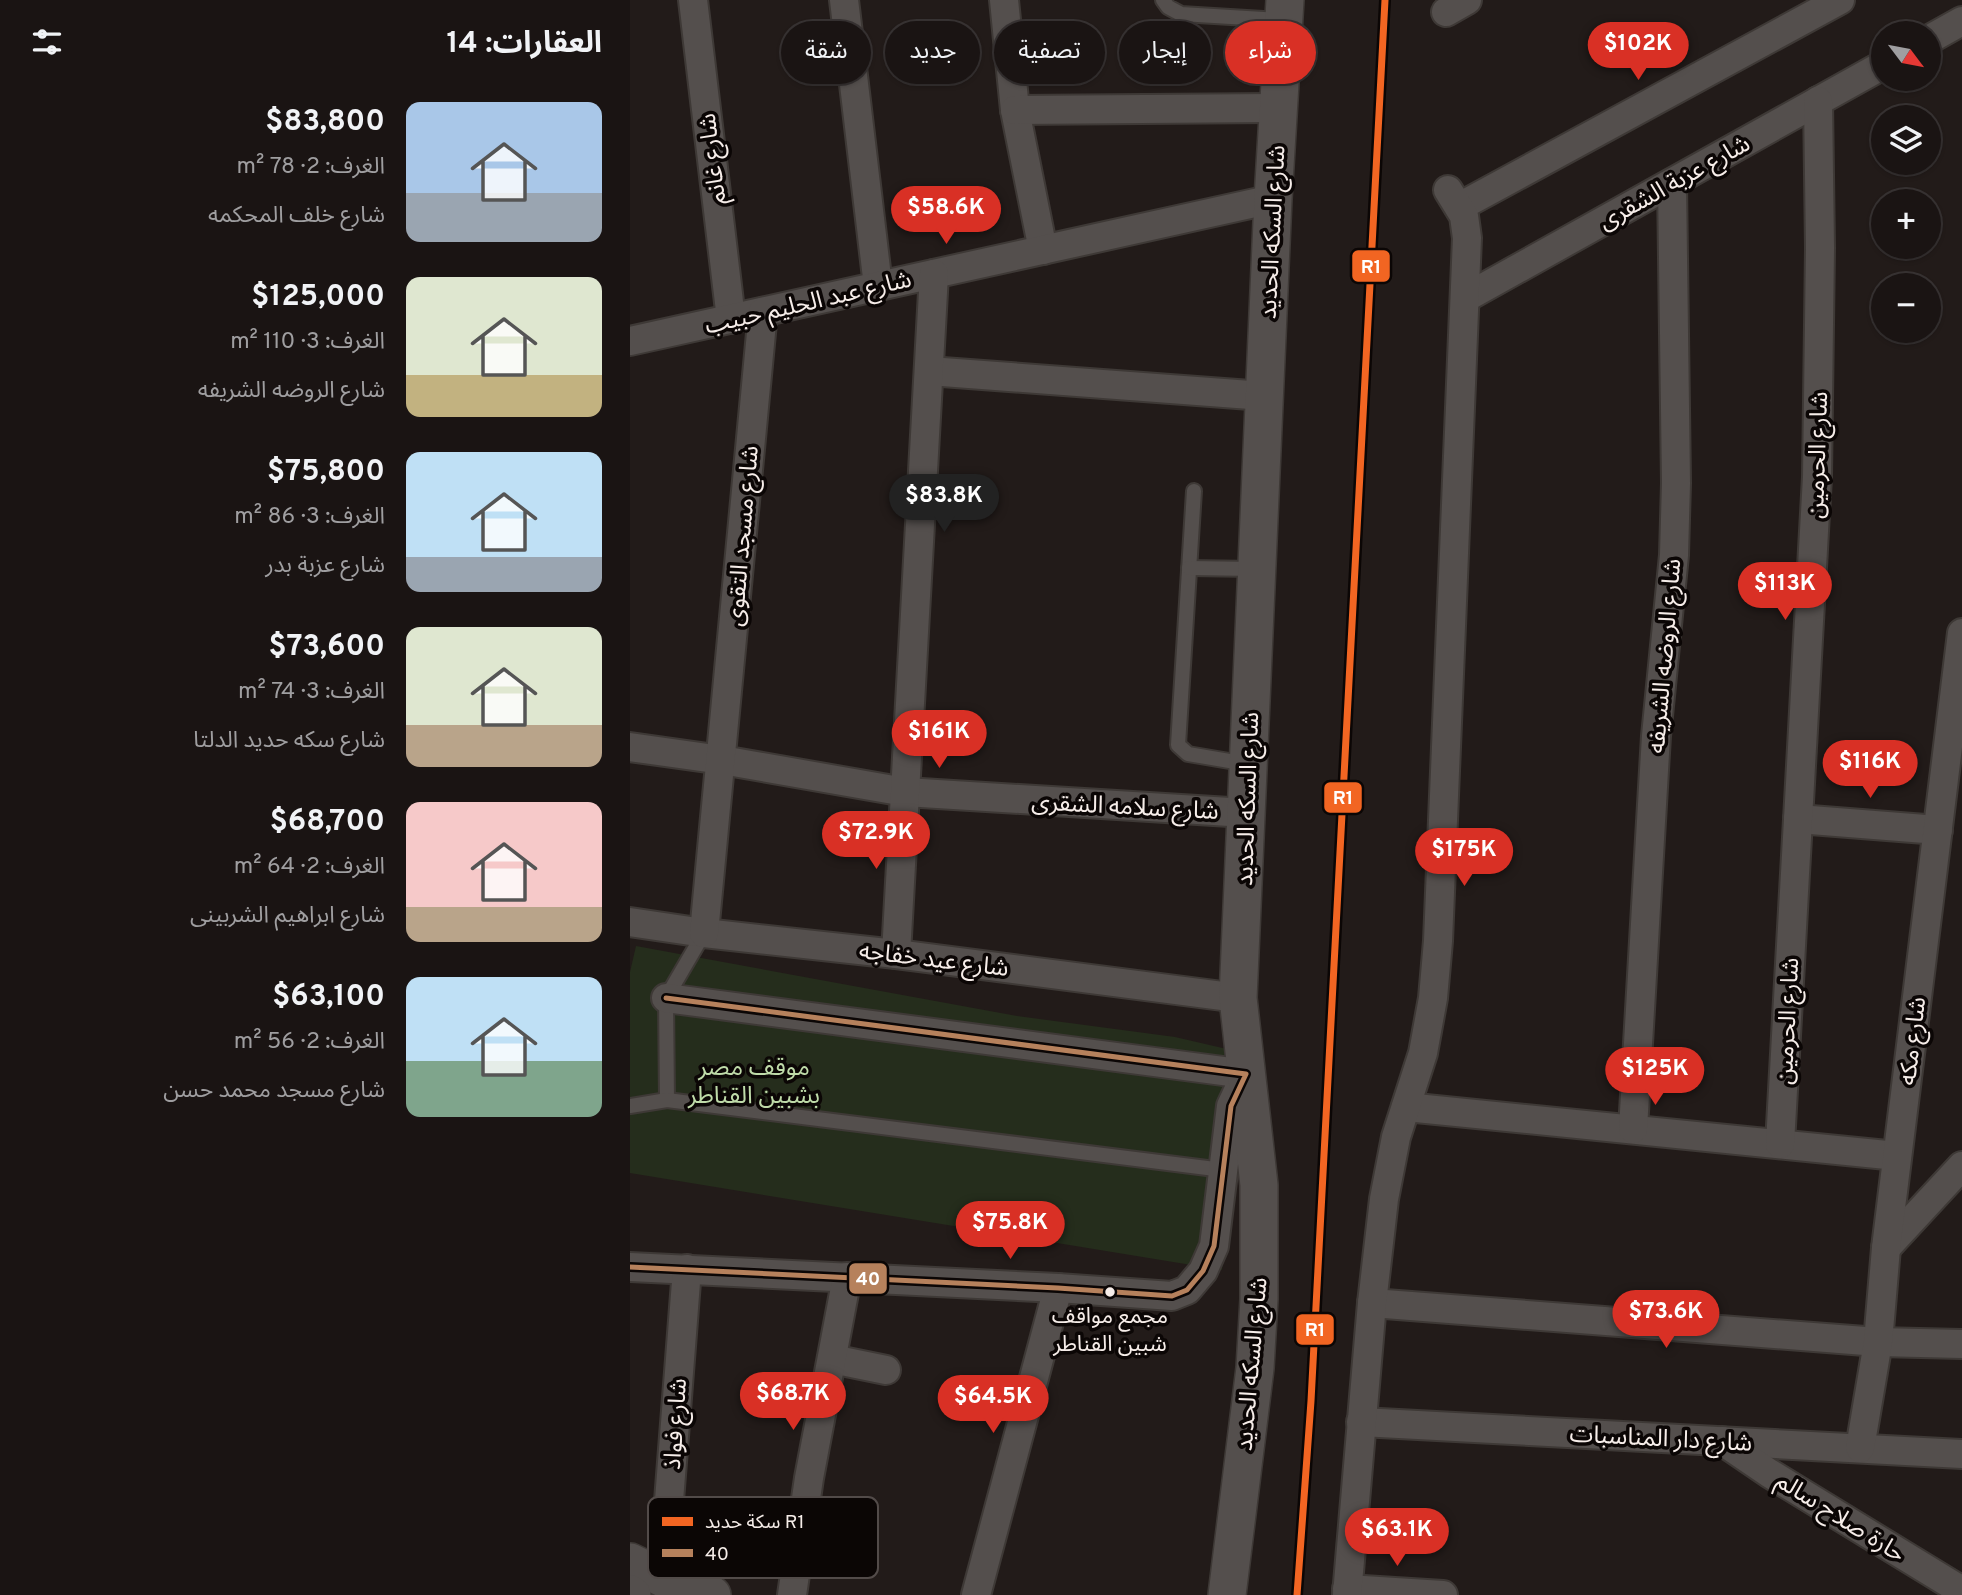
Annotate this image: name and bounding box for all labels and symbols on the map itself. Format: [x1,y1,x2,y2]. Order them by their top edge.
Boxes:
north arrow [1871,21,1941,91]
pin: $102K [1589,22,1687,82]
street label: شارع غانم [694,112,734,206]
street label: شارع عزبة الشقرى [1594,130,1756,238]
street label: شارع السكه الحديد [1254,144,1294,320]
pin: $58.6K [889,187,1003,246]
line badge: R1 [1351,249,1391,283]
text: R1 [1361,256,1381,280]
street label: شارع عبد الحليم حبيب [702,266,915,342]
street label: شارع الحرمين [1802,391,1836,519]
street label: شارع مسجد التقوى [721,444,767,628]
pin: $83.8K [887,475,1001,534]
street label: شارع الروضه الشريفه [1643,558,1689,755]
pin: $113K [1736,562,1834,622]
pin: $161K [890,710,988,770]
street label: شارع السكه الحديد [1231,711,1267,887]
pin: $116K [1821,740,1919,800]
line badge: R1 [1323,781,1363,814]
text: R1 [1333,787,1353,811]
street label: شارع سلامه الشقرى [1030,788,1219,828]
pin: $72.9K [819,812,933,871]
pin: $175K [1415,828,1513,888]
street label: شارع عيد خفاجه [857,937,1010,985]
street label: شارع الحرمين [1771,957,1807,1085]
street label: شارع مكه [1894,995,1934,1087]
pin: $125K [1606,1048,1704,1107]
park label: موقف مصر بشبين القناطر [687,1054,820,1112]
pin: $75.8K [953,1202,1067,1261]
line badge: 40 [848,1262,888,1295]
text: 40 [856,1268,880,1292]
street label: شارع السكه الحديد [1230,1276,1276,1452]
marker: مجمع مواقف شبين القناطر [1103,1285,1117,1299]
pin: $73.6K [1609,1290,1723,1350]
place label: مجمع مواقف شبين القناطر [1052,1304,1168,1359]
line badge: R1 [1295,1313,1335,1346]
text: R1 [1305,1319,1325,1343]
pin: $68.7K [736,1372,850,1432]
pin: $64.5K [936,1376,1050,1435]
street label: شارع فواذ [659,1377,695,1471]
street label: شارع دار المناسبات [1569,1420,1753,1460]
street label: حارة صلاح سالم [1770,1467,1910,1570]
legend [648,1497,878,1578]
pin: $63.1K [1340,1508,1454,1568]
text: سكة حديد R1 [705,1511,805,1535]
text: 40 [705,1543,729,1567]

